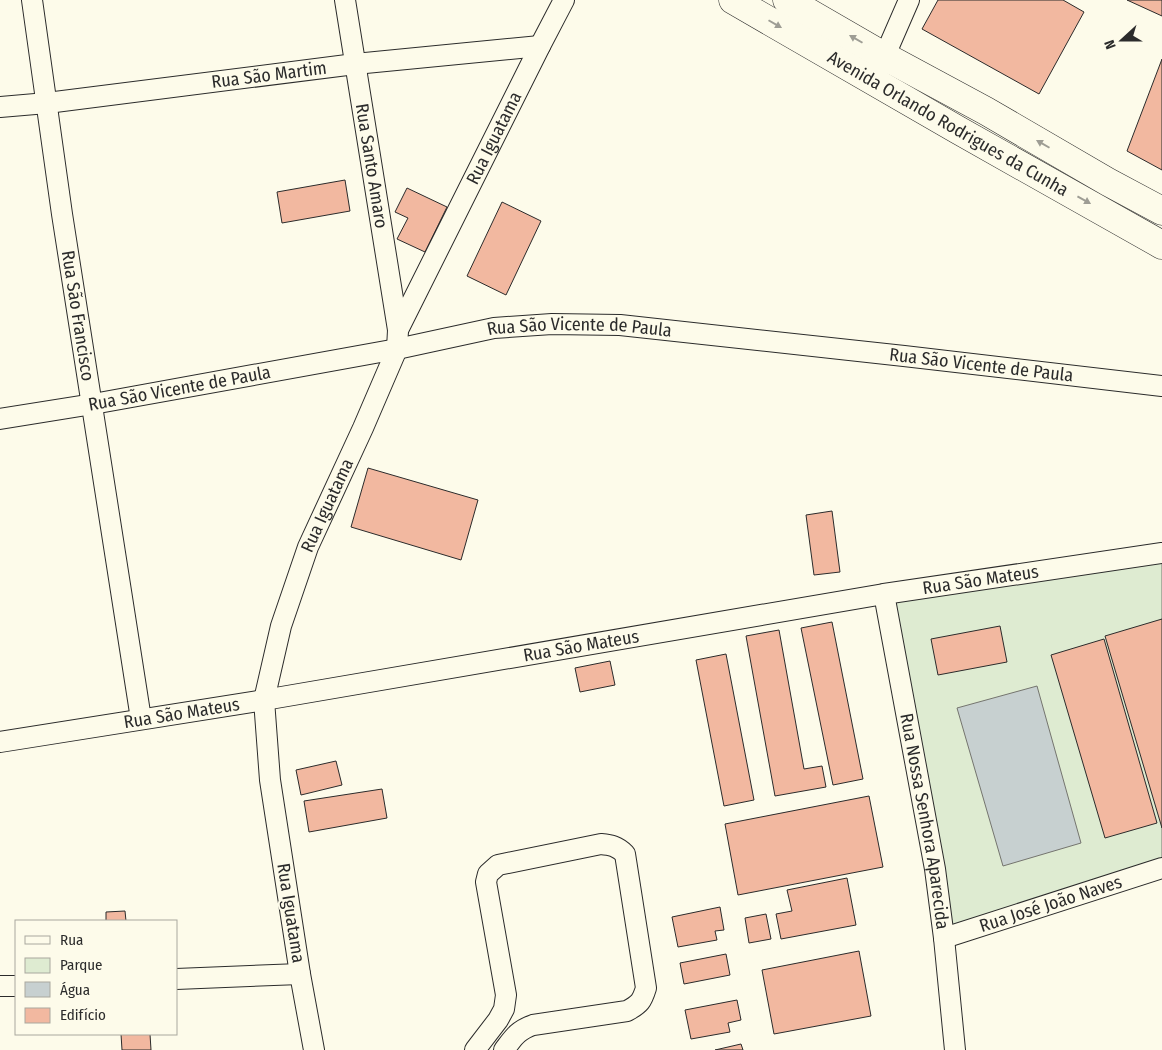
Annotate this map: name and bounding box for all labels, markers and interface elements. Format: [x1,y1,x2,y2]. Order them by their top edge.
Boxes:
north arrow [1097,15,1147,65]
one-way arrow [769,20,782,29]
one-way arrow [849,35,862,44]
text: N [1101,38,1120,51]
street label: Avenida Orlando Rodrigues da Cunha [824,46,1073,201]
street label: Rua São Martim [210,57,328,93]
street label: Rua Iguatama [462,88,526,188]
street label: Rua Santo Amaro [351,102,393,230]
one-way arrow [1037,140,1050,149]
one-way arrow [1077,196,1090,205]
street label: Rua São Francisco [57,249,99,383]
street label: Rua São Vicente de Paula [485,313,673,342]
street label: Rua São Vicente de Paula [888,343,1075,387]
street label: Rua São Vicente de Paula [86,361,273,416]
street label: Rua Iguatama [296,455,358,556]
street label: Rua São Mateus [921,560,1040,599]
street label: Rua São Mateus [522,625,641,666]
street label: Rua São Mateus [122,693,242,733]
street label: Rua Nossa Senhora Aparecida [895,711,954,931]
street label: Rua Iguatama [272,862,310,965]
street label: Rua José João Naves [977,871,1125,937]
legend [15,920,178,1035]
text: Rua [60,931,83,949]
text: Parque [60,956,103,974]
text: Água [60,981,90,999]
text: Edifício [60,1006,106,1024]

